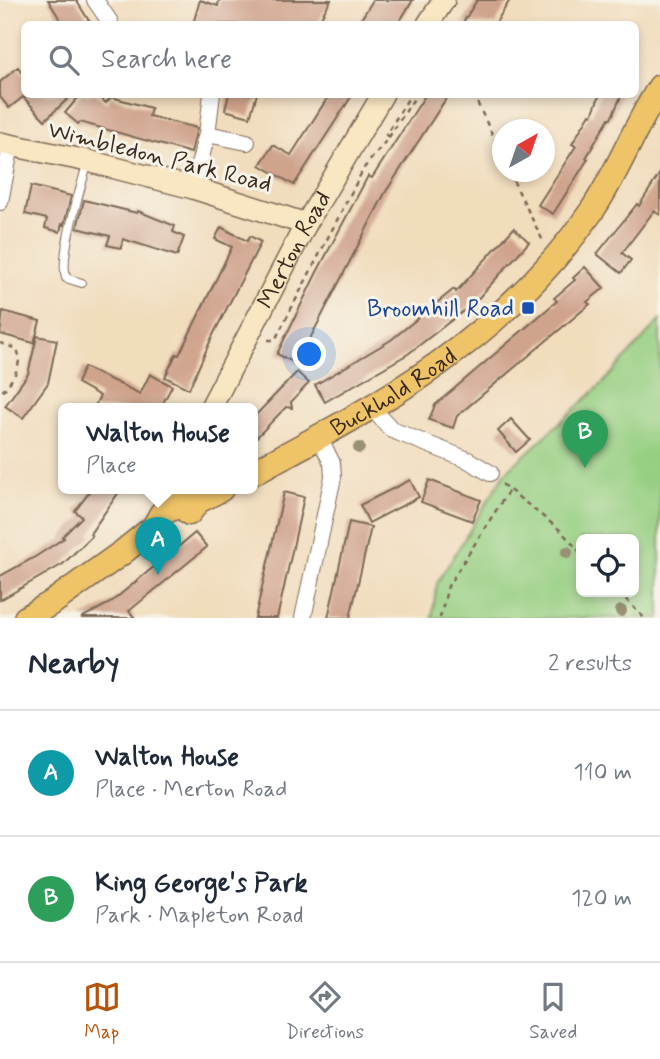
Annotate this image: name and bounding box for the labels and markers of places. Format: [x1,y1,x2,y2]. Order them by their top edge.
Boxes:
place label: Broomhill Road [367,294,514,325]
marker: Broomhill Road [520,300,536,316]
pin: B [562,410,608,468]
pin: A [135,517,181,575]

